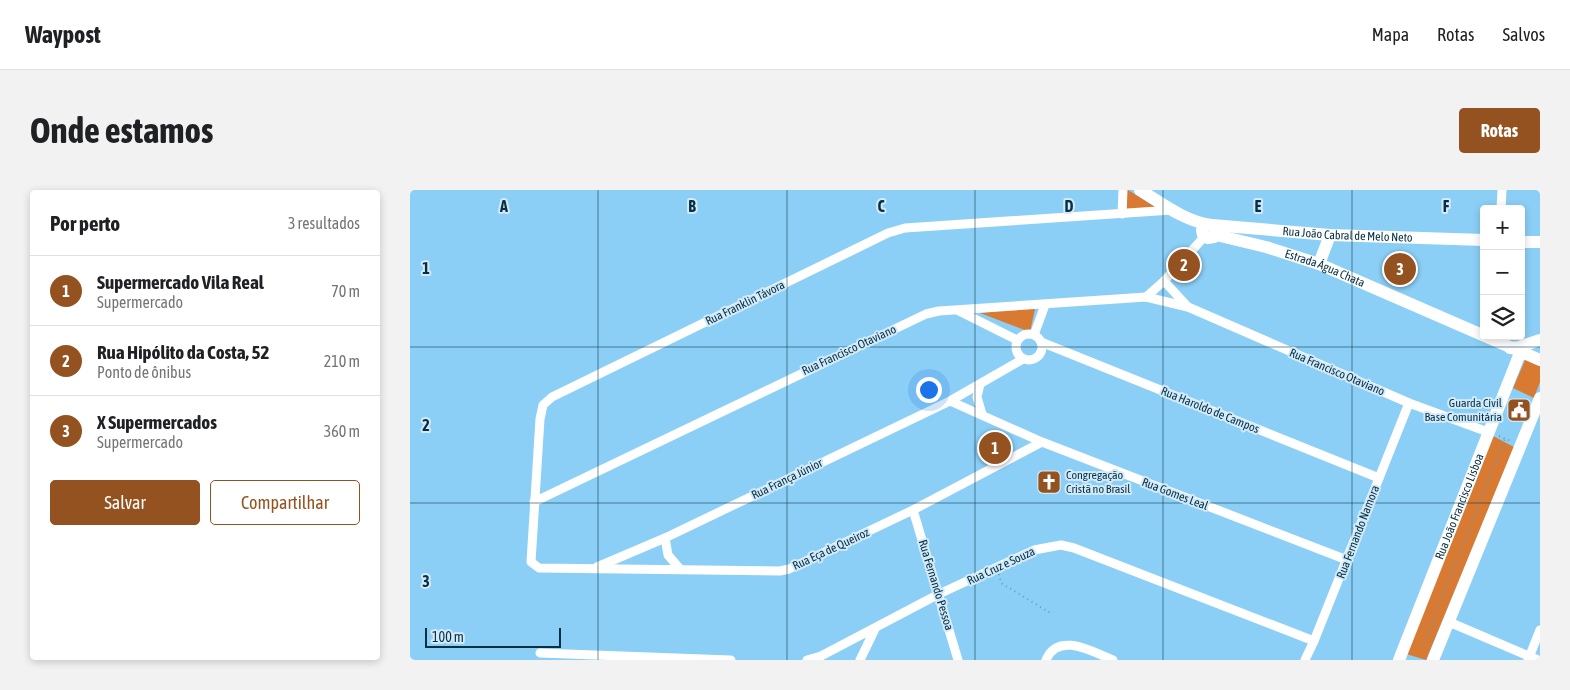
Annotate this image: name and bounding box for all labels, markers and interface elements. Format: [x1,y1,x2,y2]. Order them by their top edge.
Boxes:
text: Waypost [25,21,101,48]
text: Mapa [1372,24,1409,45]
text: Rotas [1437,24,1474,45]
text: Salvos [1502,24,1545,45]
button: Rotas [1459,108,1540,153]
text: Onde estamos [30,110,213,150]
text: A [499,197,508,215]
text: B [688,197,696,215]
text: C [877,197,885,215]
text: D [1065,197,1074,215]
text: E [1255,197,1262,215]
text: F [1443,197,1450,215]
map controls [1480,205,1525,340]
button: + [1480,205,1525,250]
text: Por perto [50,211,120,235]
text: 3 resultados [288,214,360,232]
street label: Rua João Cabral de Melo Neto [1282,224,1413,245]
pin: 2 [1168,246,1200,284]
street label: Estrada Água Chata [1283,247,1367,290]
pin: 3 [1384,250,1416,288]
button: − [1480,250,1525,295]
text: 1 [422,259,430,277]
text: Supermercado Vila Real [97,271,264,293]
street label: Rua Franklin Távora [703,278,787,328]
text: 1 [62,282,70,300]
text: 70 m [331,282,360,300]
text: Supermercado [97,293,183,311]
button: layers [1480,295,1525,340]
street label: Rua Francisco Otaviano [800,322,899,378]
text: Rua Hipólito da Costa, 52 [97,341,269,363]
street label: Rua Francisco Otaviano [1287,346,1387,399]
text: 2 [62,352,70,370]
text: 210 m [324,352,360,370]
text: Ponto de ônibus [97,363,191,381]
your location [916,377,942,403]
street label: Rua Haroldo de Campos [1159,384,1261,436]
place label: Guarda Cívil Base Comunitária [1424,396,1503,424]
public building icon: Guarda Cívil Base Comunitária [1506,397,1532,423]
text: X Supermercados [97,411,217,433]
text: 2 [422,416,430,434]
text: 3 [62,422,70,440]
text: 360 m [324,422,360,440]
pin: 1 [979,429,1011,467]
text: Supermercado [97,433,183,451]
street label: Rua João Francisco Lisboa [1432,452,1487,561]
street label: Rua França Júnior [749,456,825,502]
place label: Congregação Cristã no Brasil [1066,468,1131,496]
church icon: Congregação Cristã no Brasil [1036,469,1062,495]
street label: Rua Gomes Leal [1140,475,1211,513]
button: Salvar [50,480,200,525]
button: Compartilhar [210,480,360,525]
street label: Rua Fernando Namora [1334,483,1382,581]
street label: Rua Eça de Queiroz [790,525,872,573]
street label: Rua Fernando Pessoa [916,538,956,632]
street label: Rua Cruz e Souza [965,544,1037,588]
text: 3 [422,572,430,590]
scale bar [425,625,561,648]
text: 100 m [432,629,464,645]

